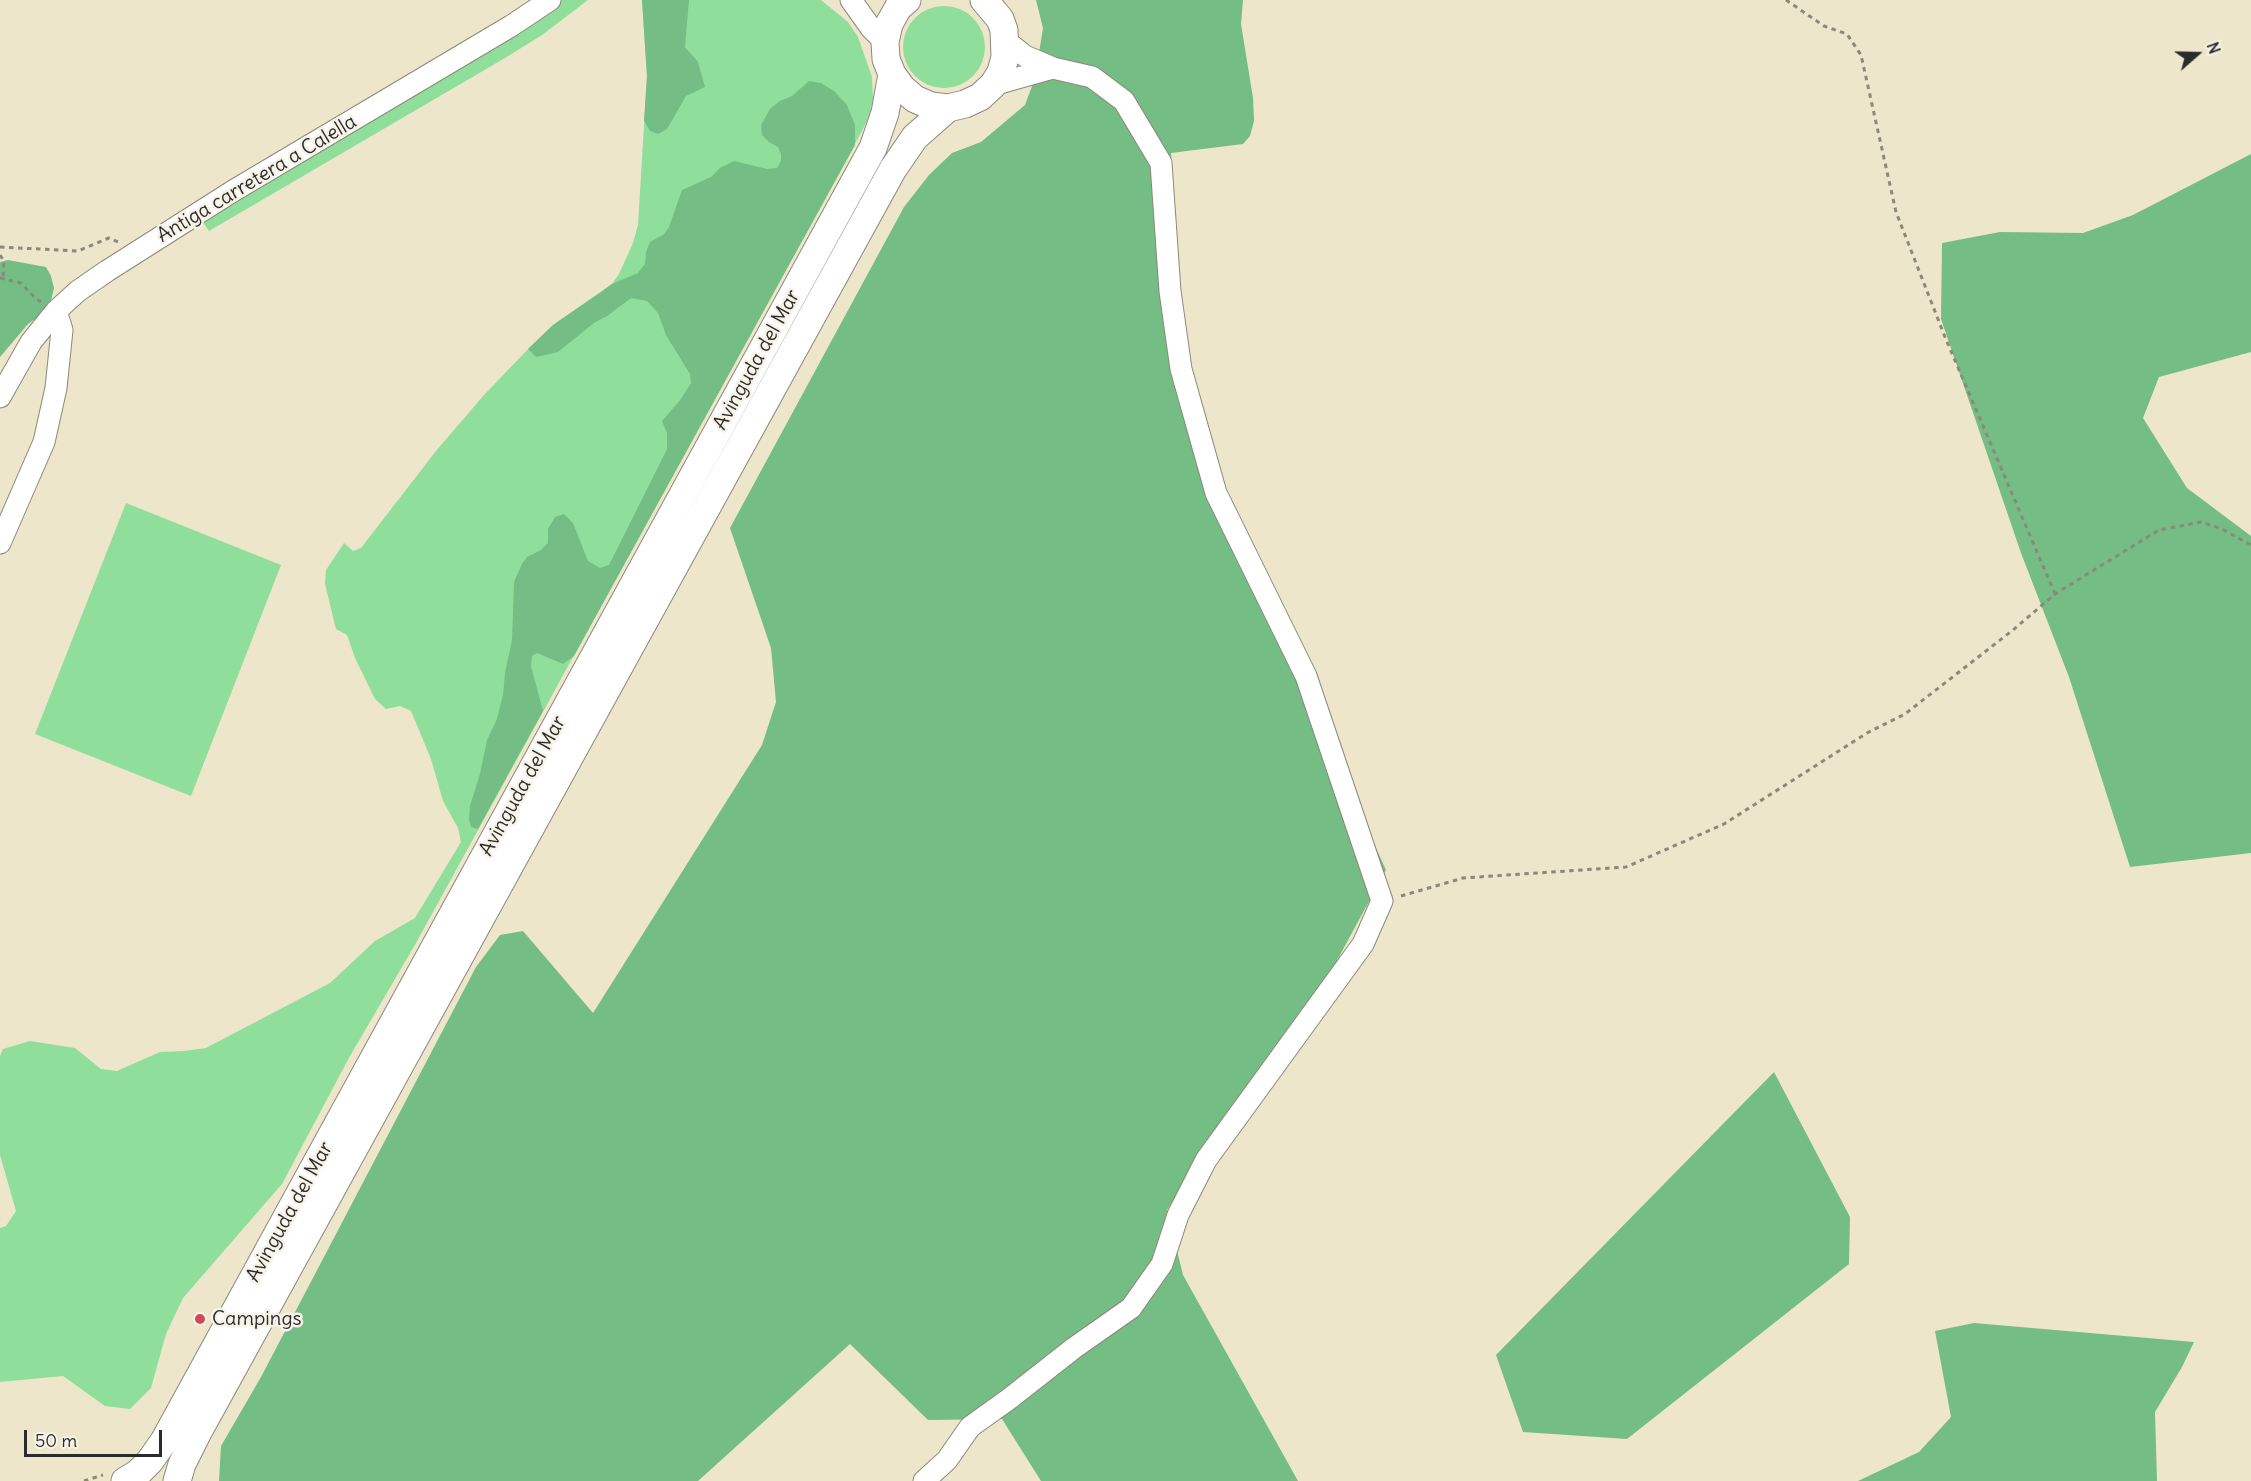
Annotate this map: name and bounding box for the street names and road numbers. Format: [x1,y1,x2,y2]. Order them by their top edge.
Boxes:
street label: Antiga carretera a Calella [153,110,361,248]
street label: Avinguda del Mar [709,286,805,434]
street label: Avinguda del Mar [475,712,571,860]
street label: Avinguda del Mar [242,1138,338,1286]

